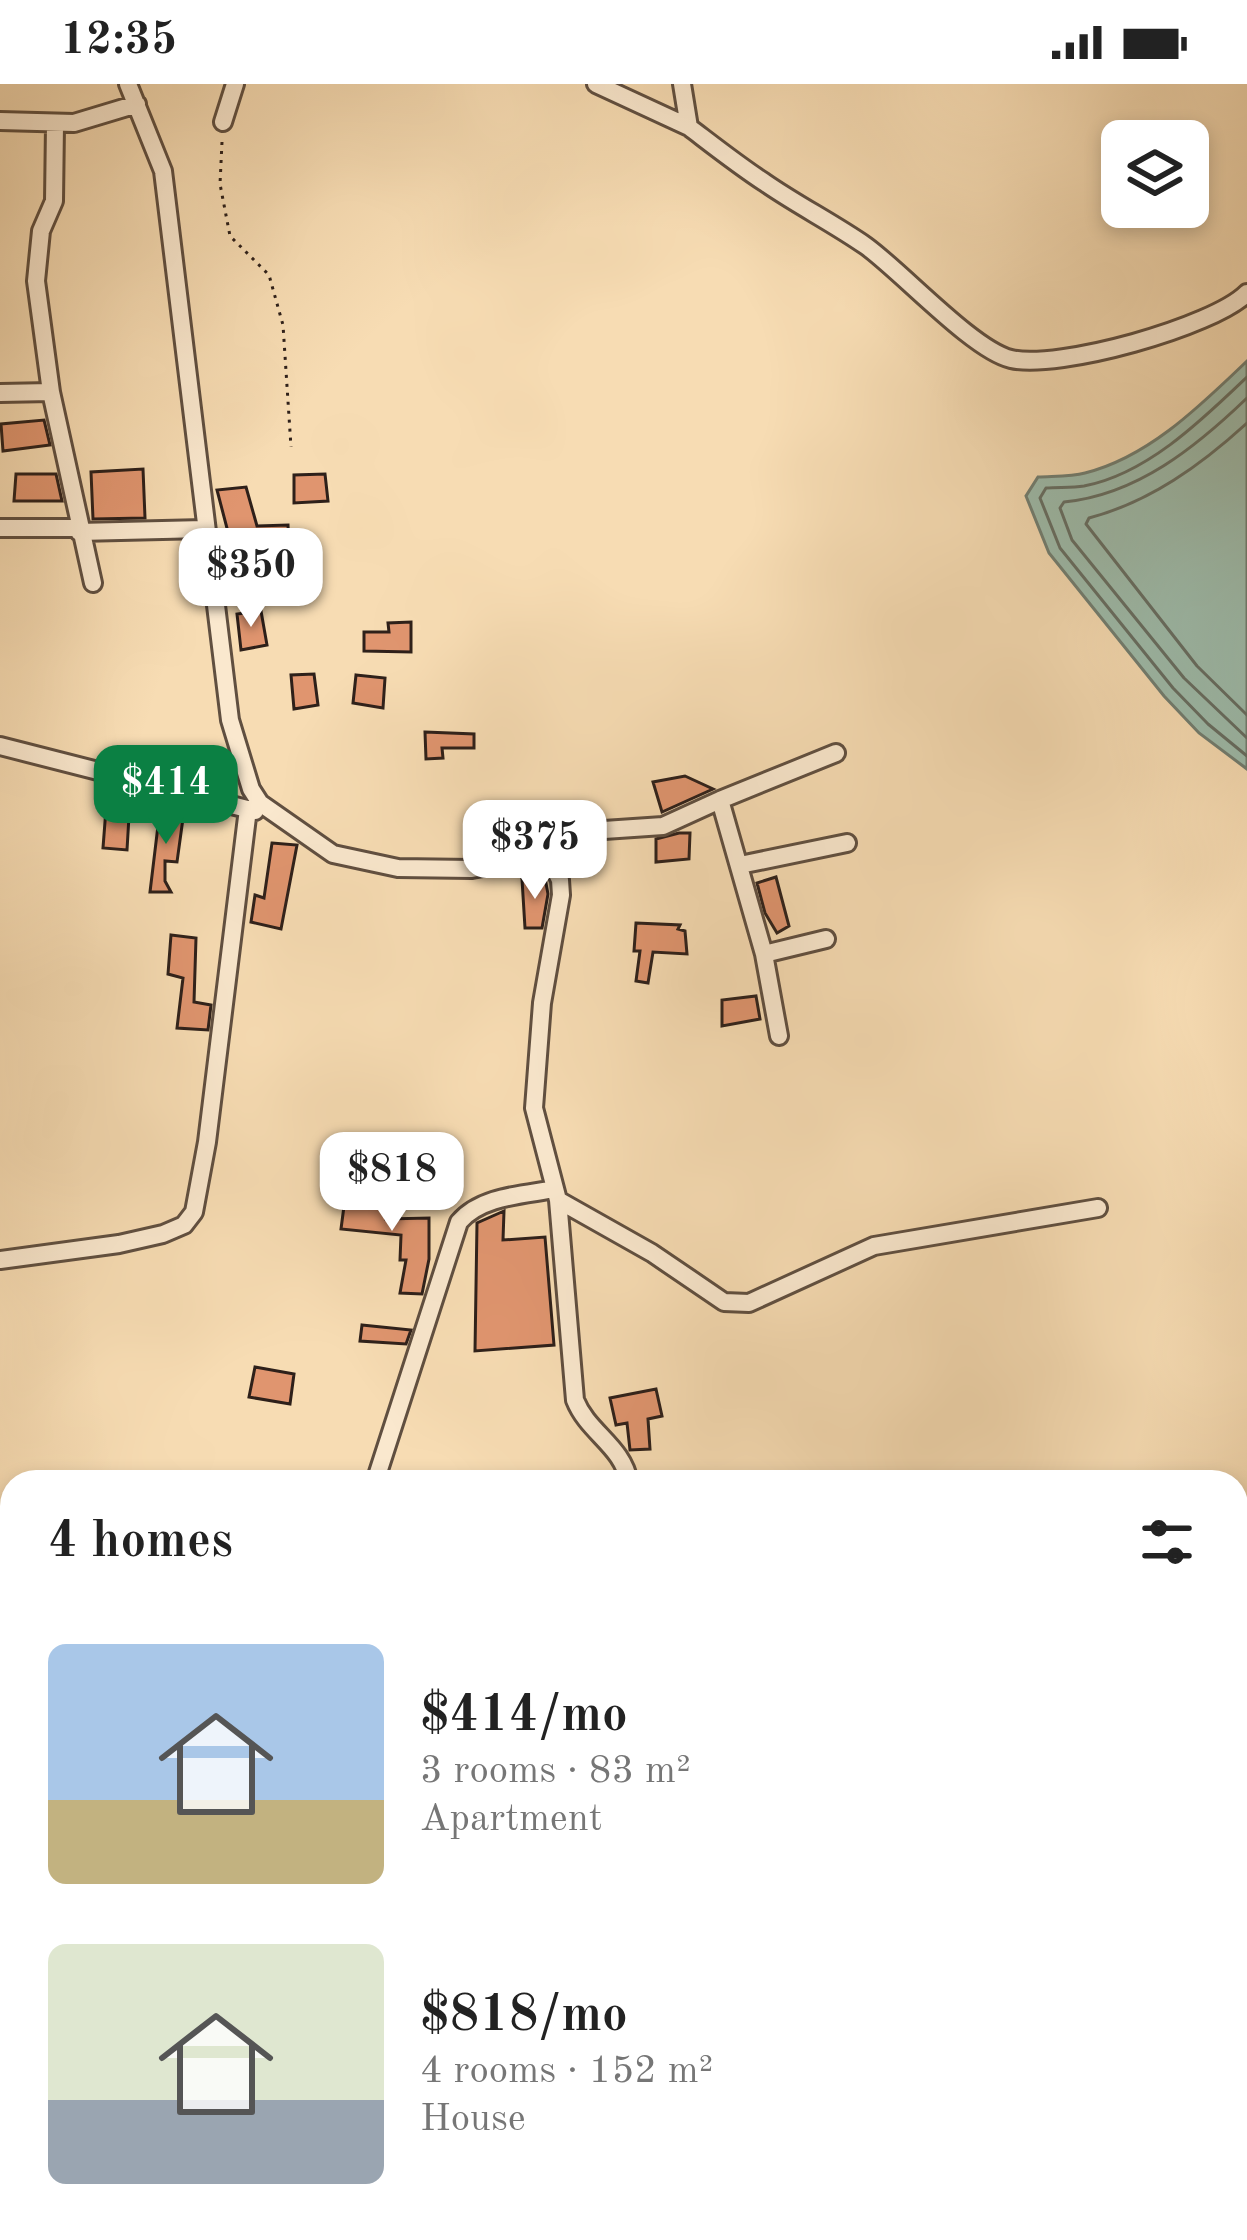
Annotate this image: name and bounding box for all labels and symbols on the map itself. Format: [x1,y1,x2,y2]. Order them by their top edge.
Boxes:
pin: $350 [180,528,322,630]
pin: $414 [95,745,237,847]
pin: $375 [464,800,606,902]
pin: $818 [321,1132,463,1234]

